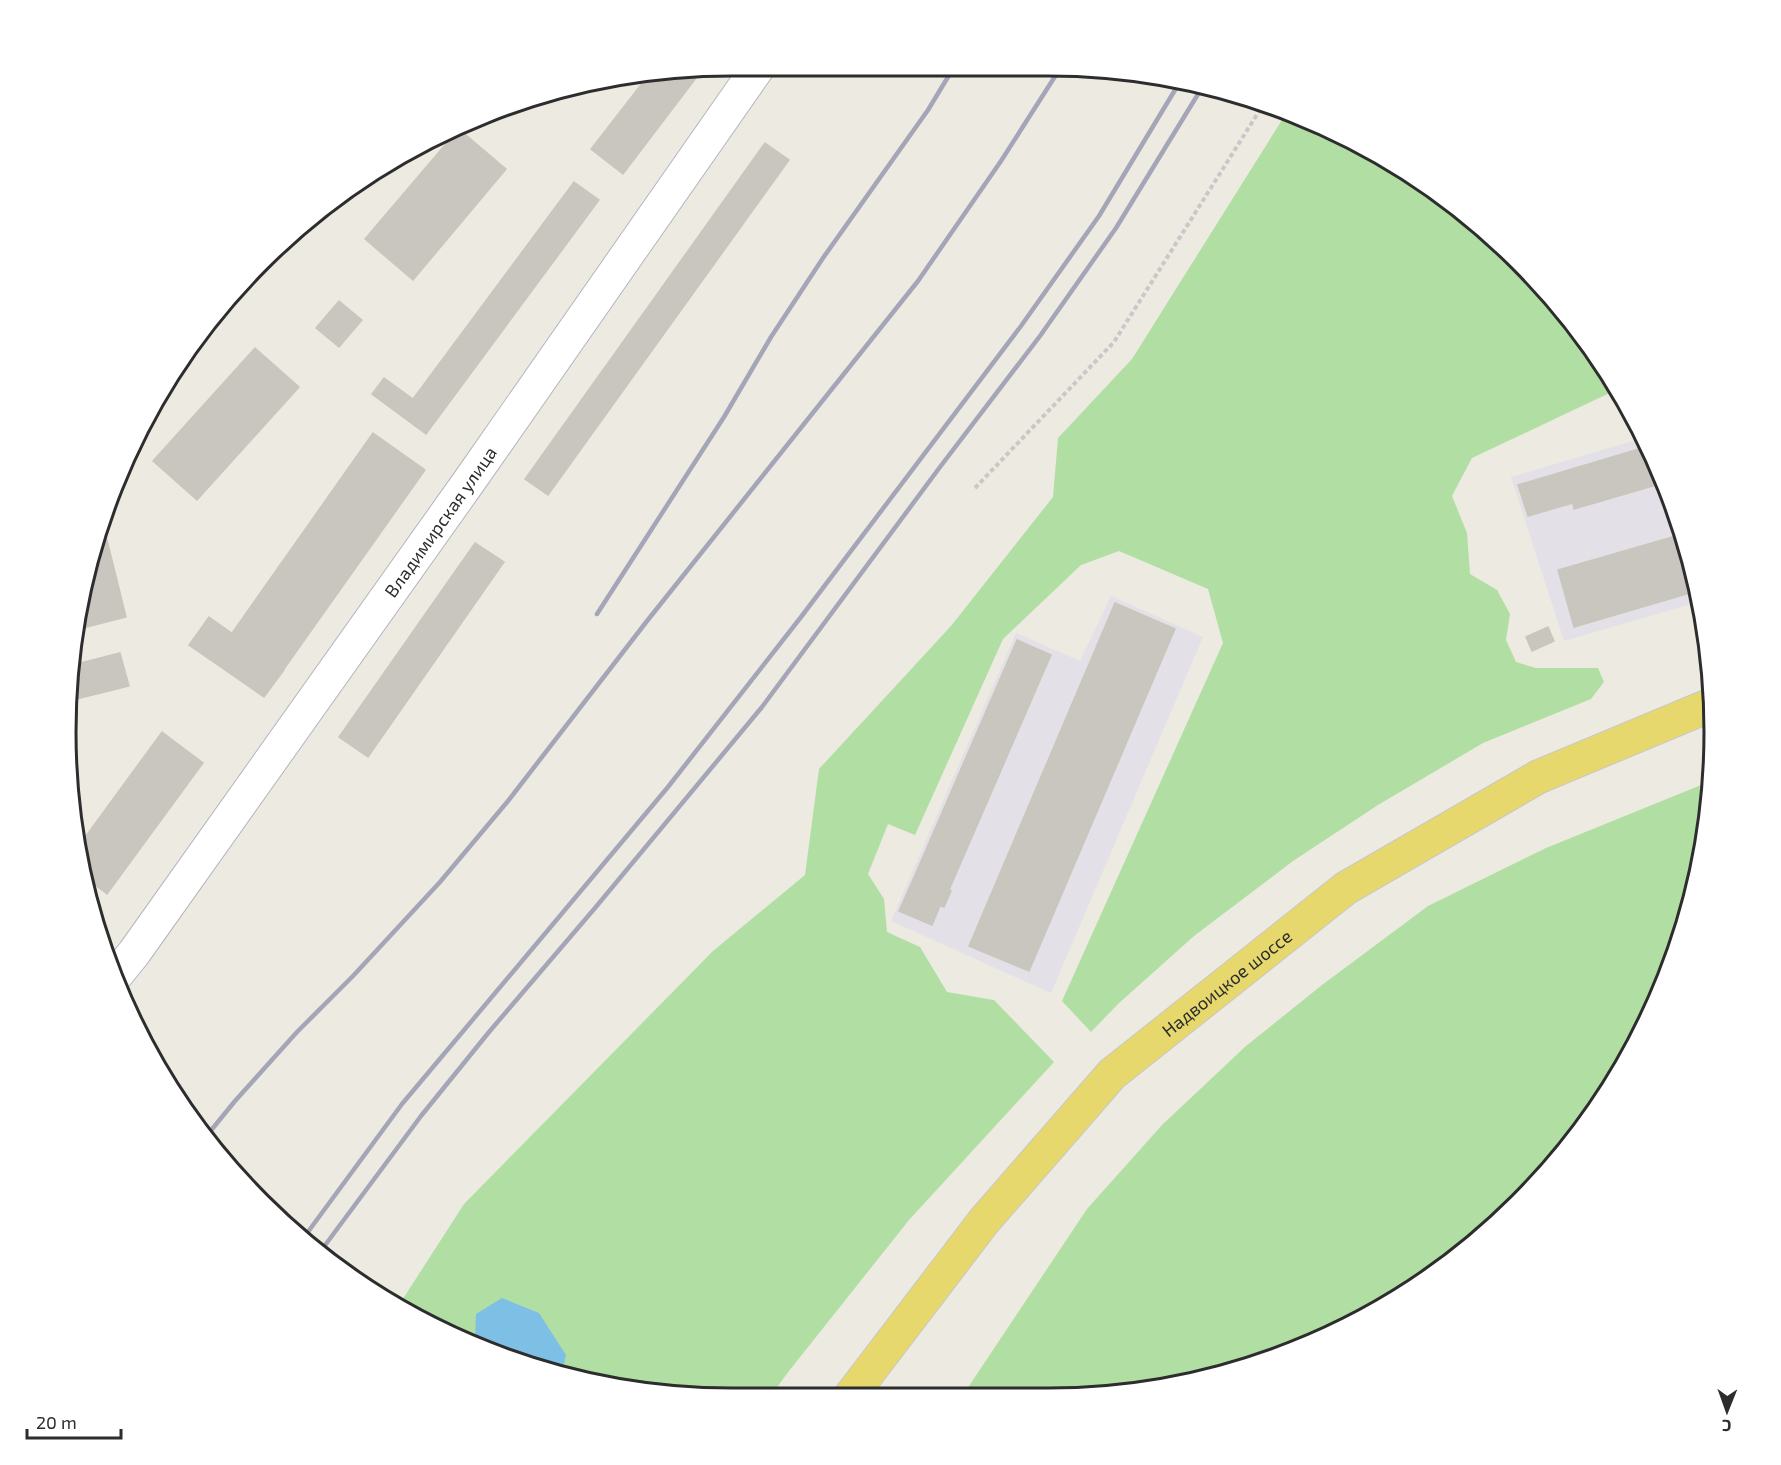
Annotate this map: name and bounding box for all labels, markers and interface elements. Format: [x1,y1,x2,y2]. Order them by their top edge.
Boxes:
street label: Владимирская улица [379,442,501,601]
street label: Надвоицкое шоссе [1157,925,1296,1041]
north arrow [1697,1381,1757,1441]
scale bar [27,1402,122,1440]
text: 20 m [36,1411,77,1433]
text: С [1722,1417,1732,1436]

